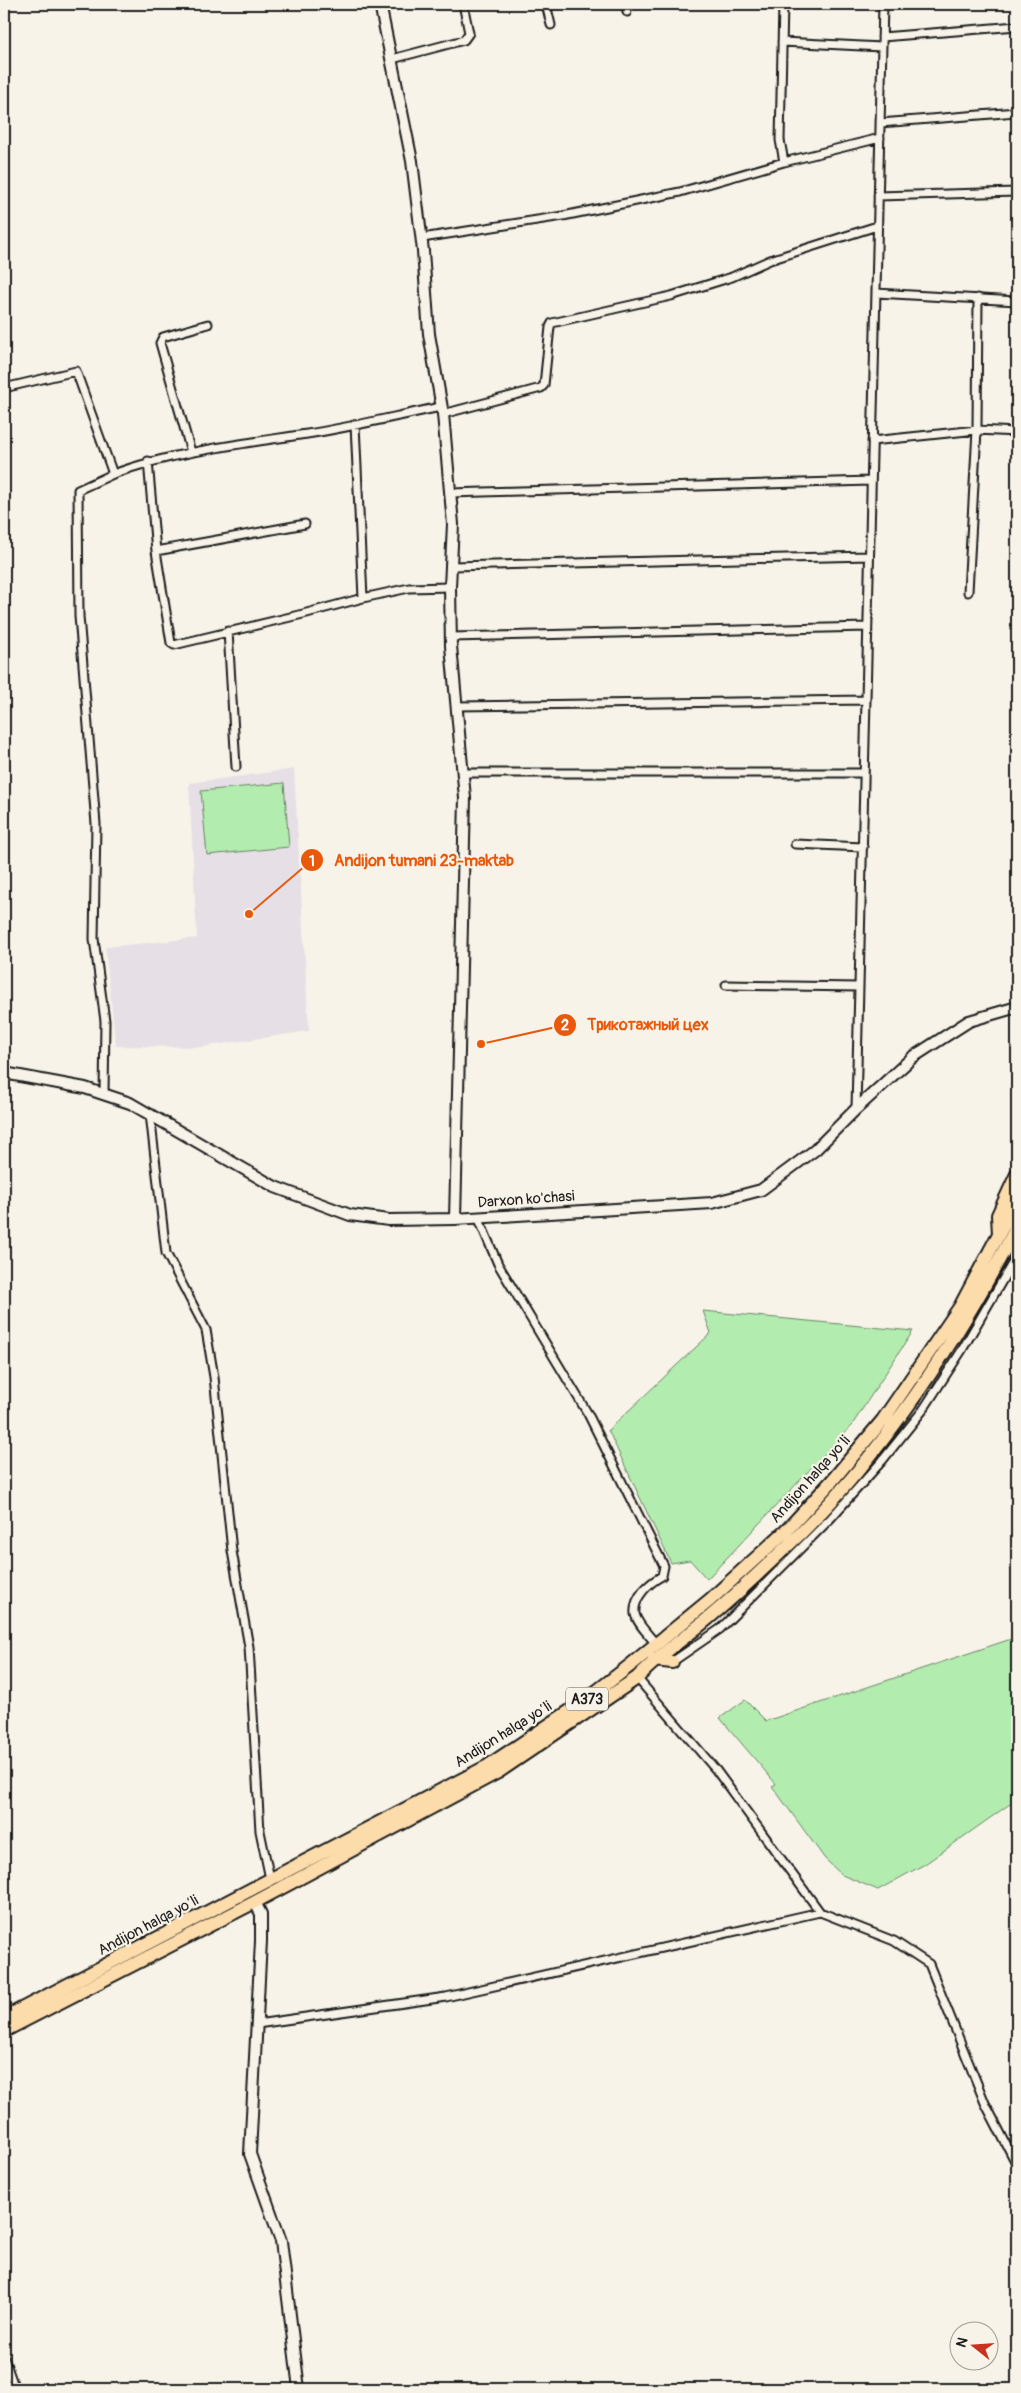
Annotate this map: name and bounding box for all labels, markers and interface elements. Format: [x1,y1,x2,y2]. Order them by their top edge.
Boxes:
callout: Andijon tumani 23-maktab [299,845,524,876]
text: Andijon tumani 23-maktab [334,851,514,871]
text: 1 [309,852,315,871]
callout: Трикотажный цех [553,1009,719,1040]
text: Трикотажный цех [586,1015,709,1035]
text: 2 [561,1016,569,1035]
street label: Darxon ko'chasi [477,1187,575,1212]
street label: Andijon halqa yo‘li [766,1431,855,1527]
road number: A373 [566,1688,608,1710]
street label: Andijon halqa yo‘li [451,1697,556,1772]
street label: Andijon halqa yo‘li [95,1891,202,1960]
north arrow [948,2320,998,2370]
text: N [953,2335,972,2349]

